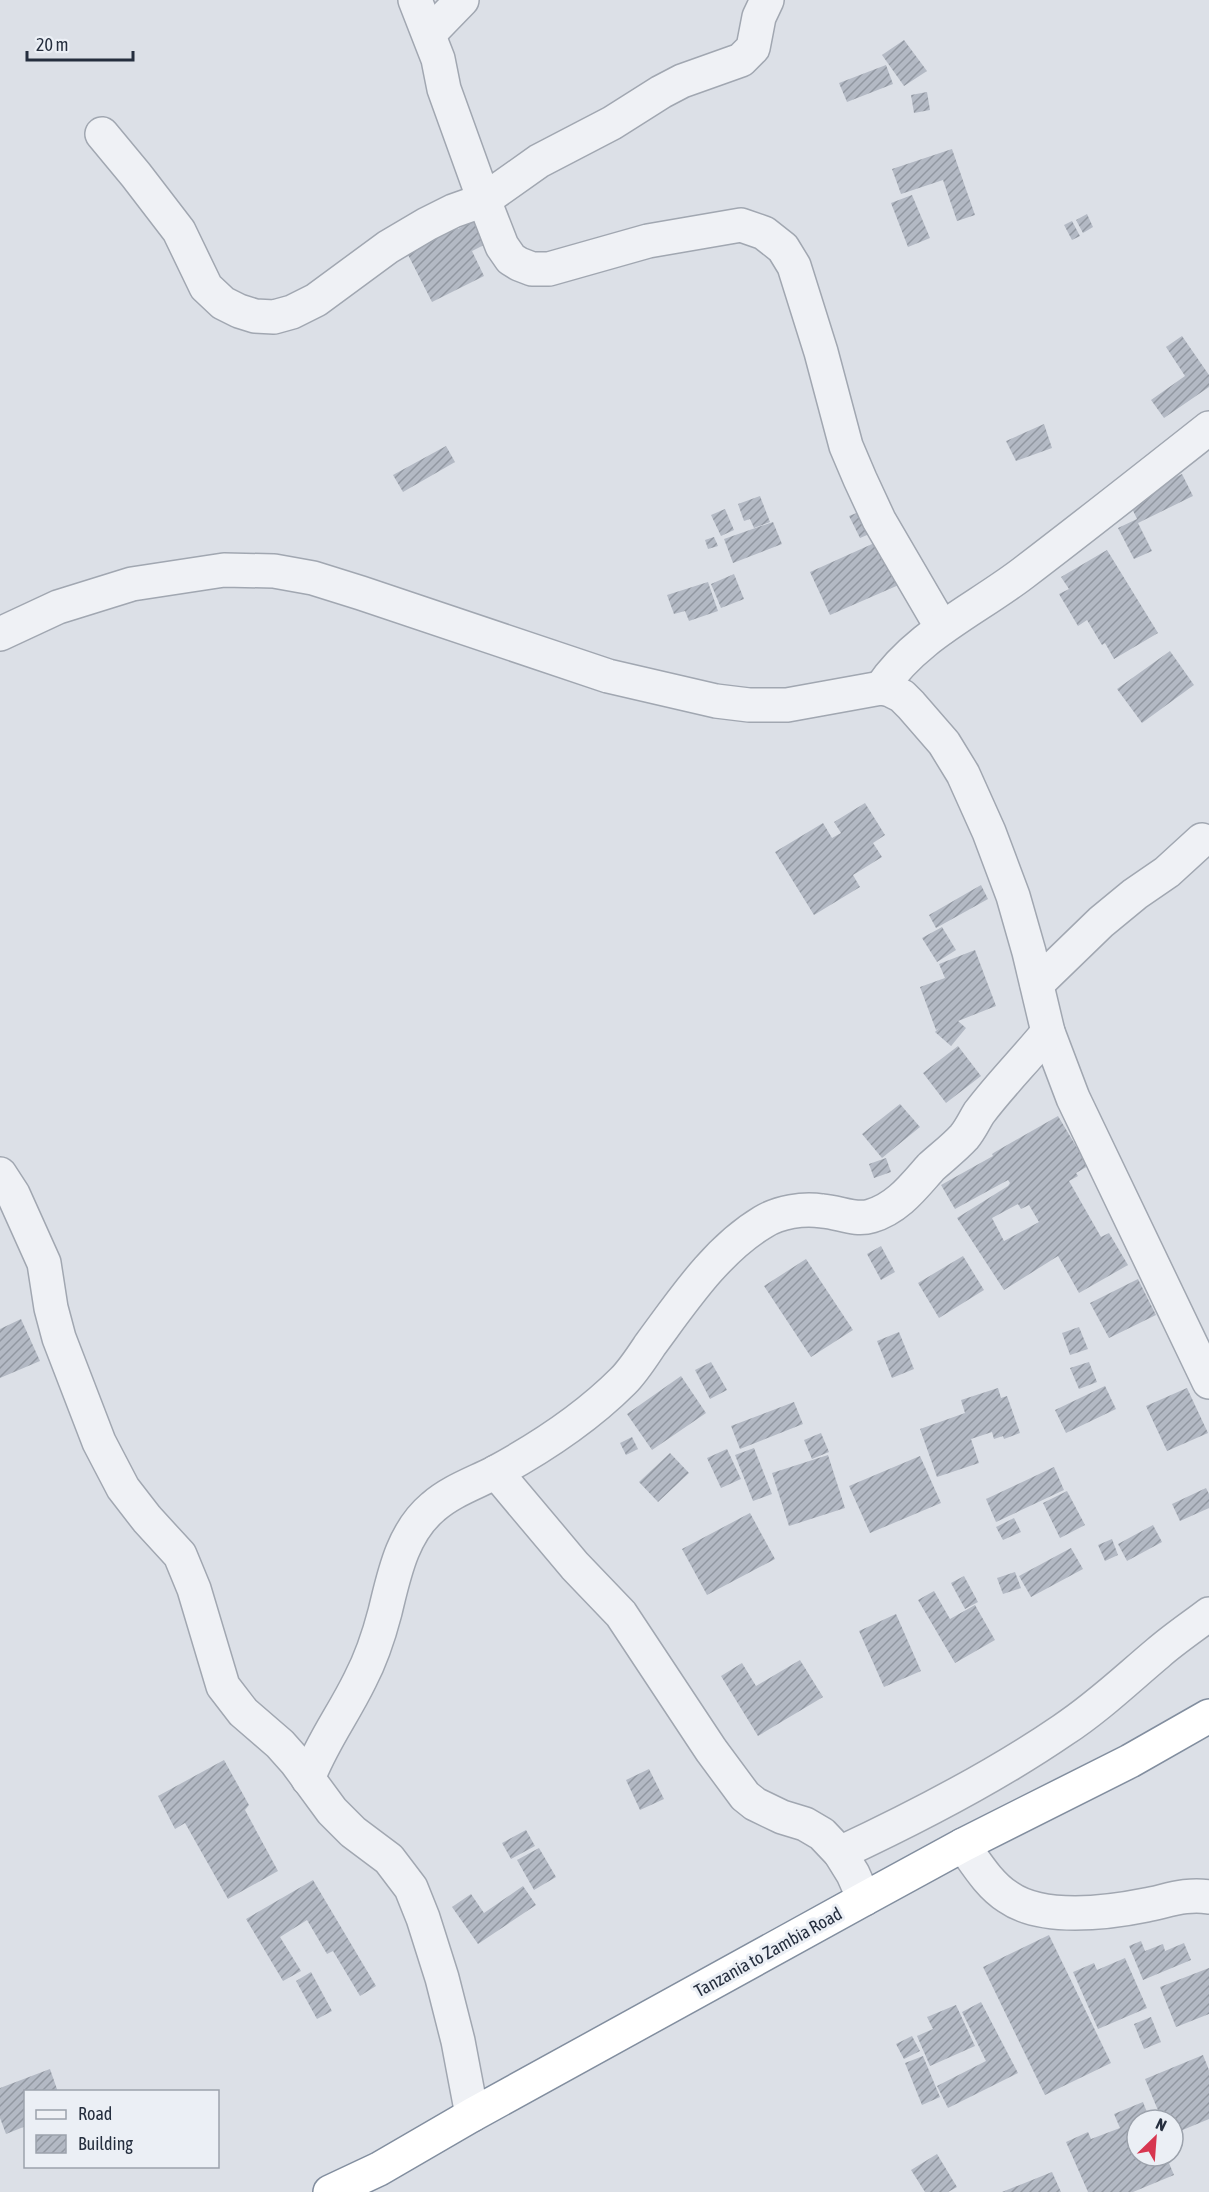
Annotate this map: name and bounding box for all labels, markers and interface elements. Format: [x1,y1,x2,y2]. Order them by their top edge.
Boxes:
scale bar [27,24,134,62]
text: 20 m [36,34,68,55]
street label: Tanzania to Zambia Road [691,1903,845,2001]
legend [24,2090,219,2168]
text: Road [78,2103,112,2124]
north arrow [1125,2108,1185,2168]
text: N [1153,2114,1169,2135]
text: Building [78,2133,133,2154]

